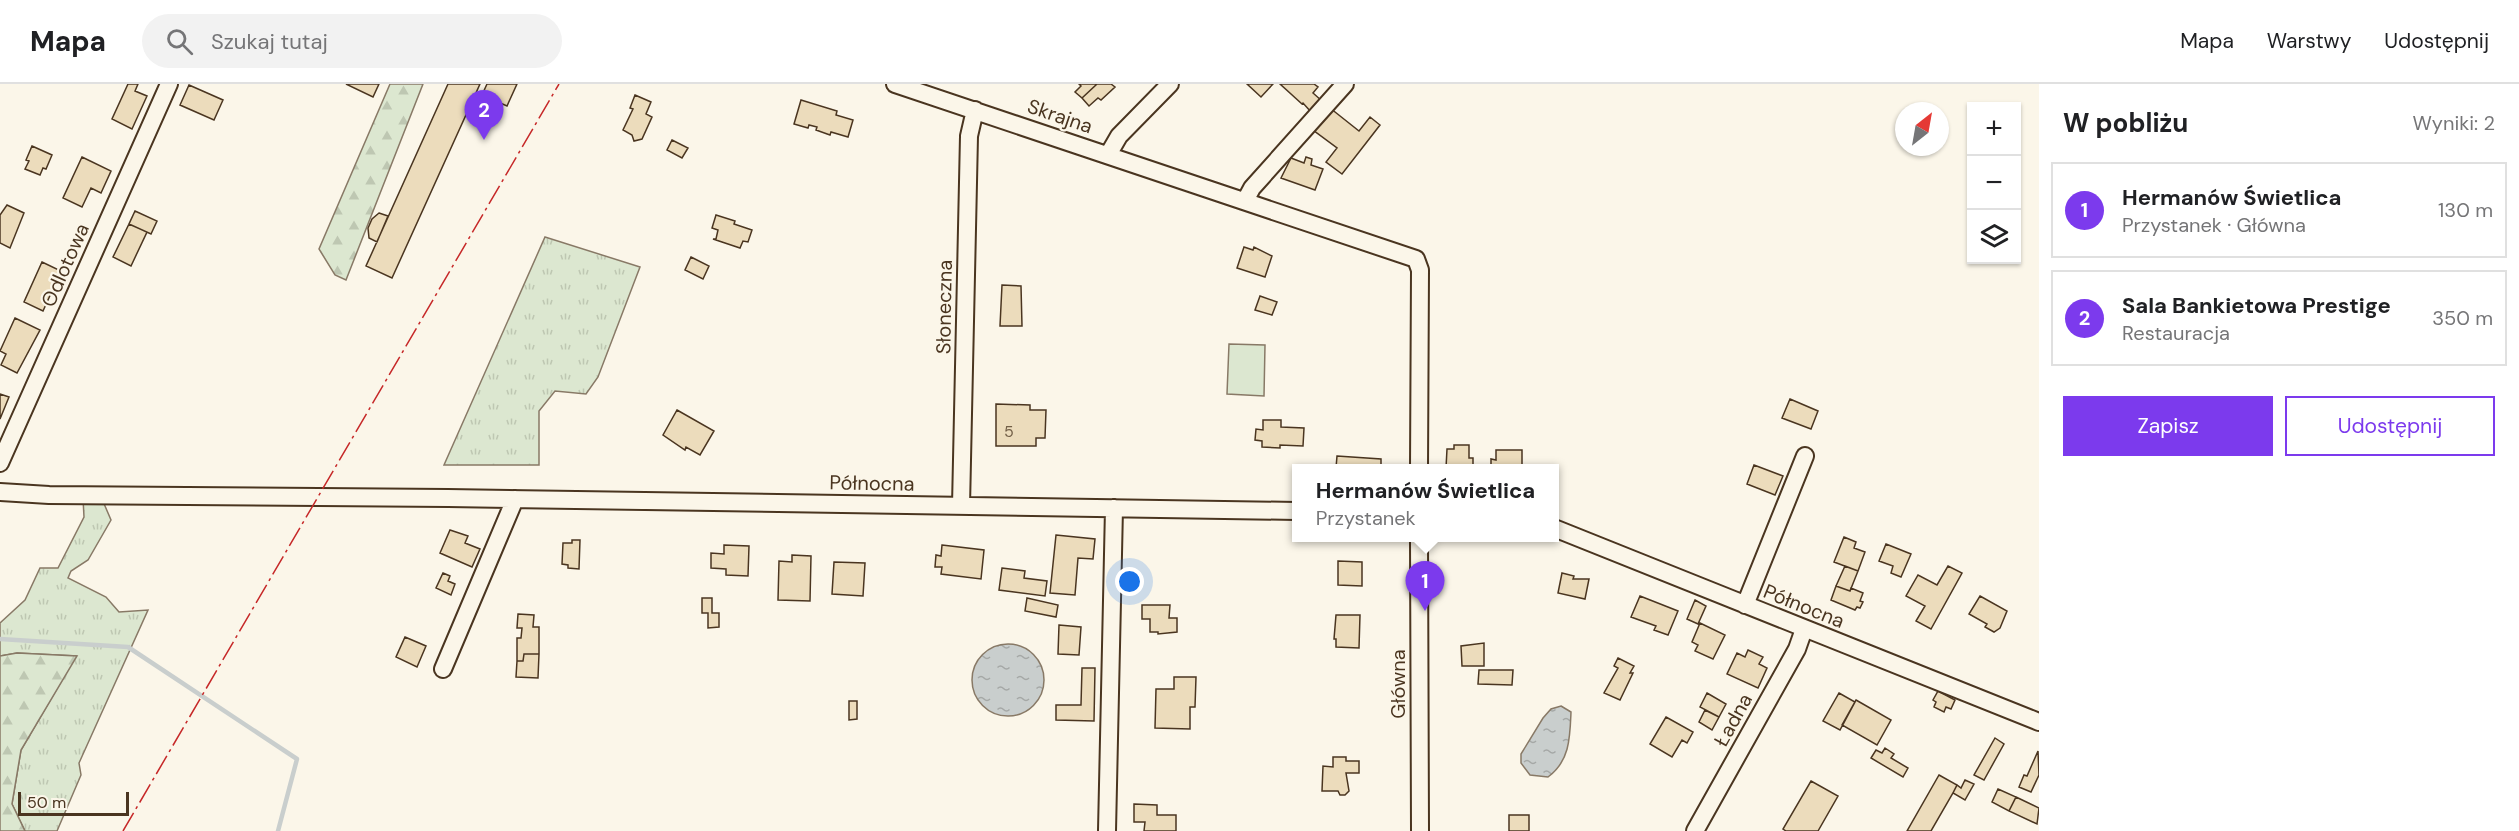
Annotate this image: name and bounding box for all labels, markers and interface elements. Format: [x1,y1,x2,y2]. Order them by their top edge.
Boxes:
search box [142,14,562,68]
text: Mapa [30,23,106,60]
icon: search [163,25,196,58]
text: Szukaj tutaj [211,27,328,56]
text: Mapa [2180,27,2234,55]
text: Warstwy [2267,27,2351,55]
text: Udostępnij [2384,27,2489,55]
pin: 2 [464,91,504,140]
street label: Skrajna [1024,93,1096,139]
north arrow [1895,102,1949,156]
map controls [1967,102,2021,264]
button: + [1967,102,2021,156]
text: W pobliżu [2063,106,2188,140]
text: Wyniki: 2 [2412,110,2495,136]
button: − [1967,156,2021,210]
text: Hermanów Świetlica [2122,183,2342,212]
text: 1 [2081,197,2088,223]
text: 130 m [2438,197,2493,223]
button: layers [1967,210,2021,264]
text: Przystanek · Główna [2122,212,2306,238]
street label: Odlotowa [35,219,95,311]
street label: Słoneczna [930,260,958,354]
text: Sala Bankietowa Prestige [2122,291,2391,320]
text: 2 [2079,305,2090,331]
text: 350 m [2432,305,2493,331]
text: Restauracja [2122,320,2230,346]
button: Zapisz [2063,396,2273,456]
button: Udostępnij [2285,396,2495,456]
house number: 5 [1004,421,1014,442]
popup [1292,464,1559,542]
street label: Północna [829,469,915,497]
text: Hermanów Świetlica [1316,476,1535,505]
text: Przystanek [1316,505,1416,531]
pin: 1 [1406,562,1444,611]
your location [1115,567,1144,596]
street label: Północna [1760,578,1848,634]
street label: Główna [1385,649,1411,719]
street label: Ładna [1708,689,1758,751]
scale bar [18,789,129,816]
text: 50 m [27,792,66,813]

